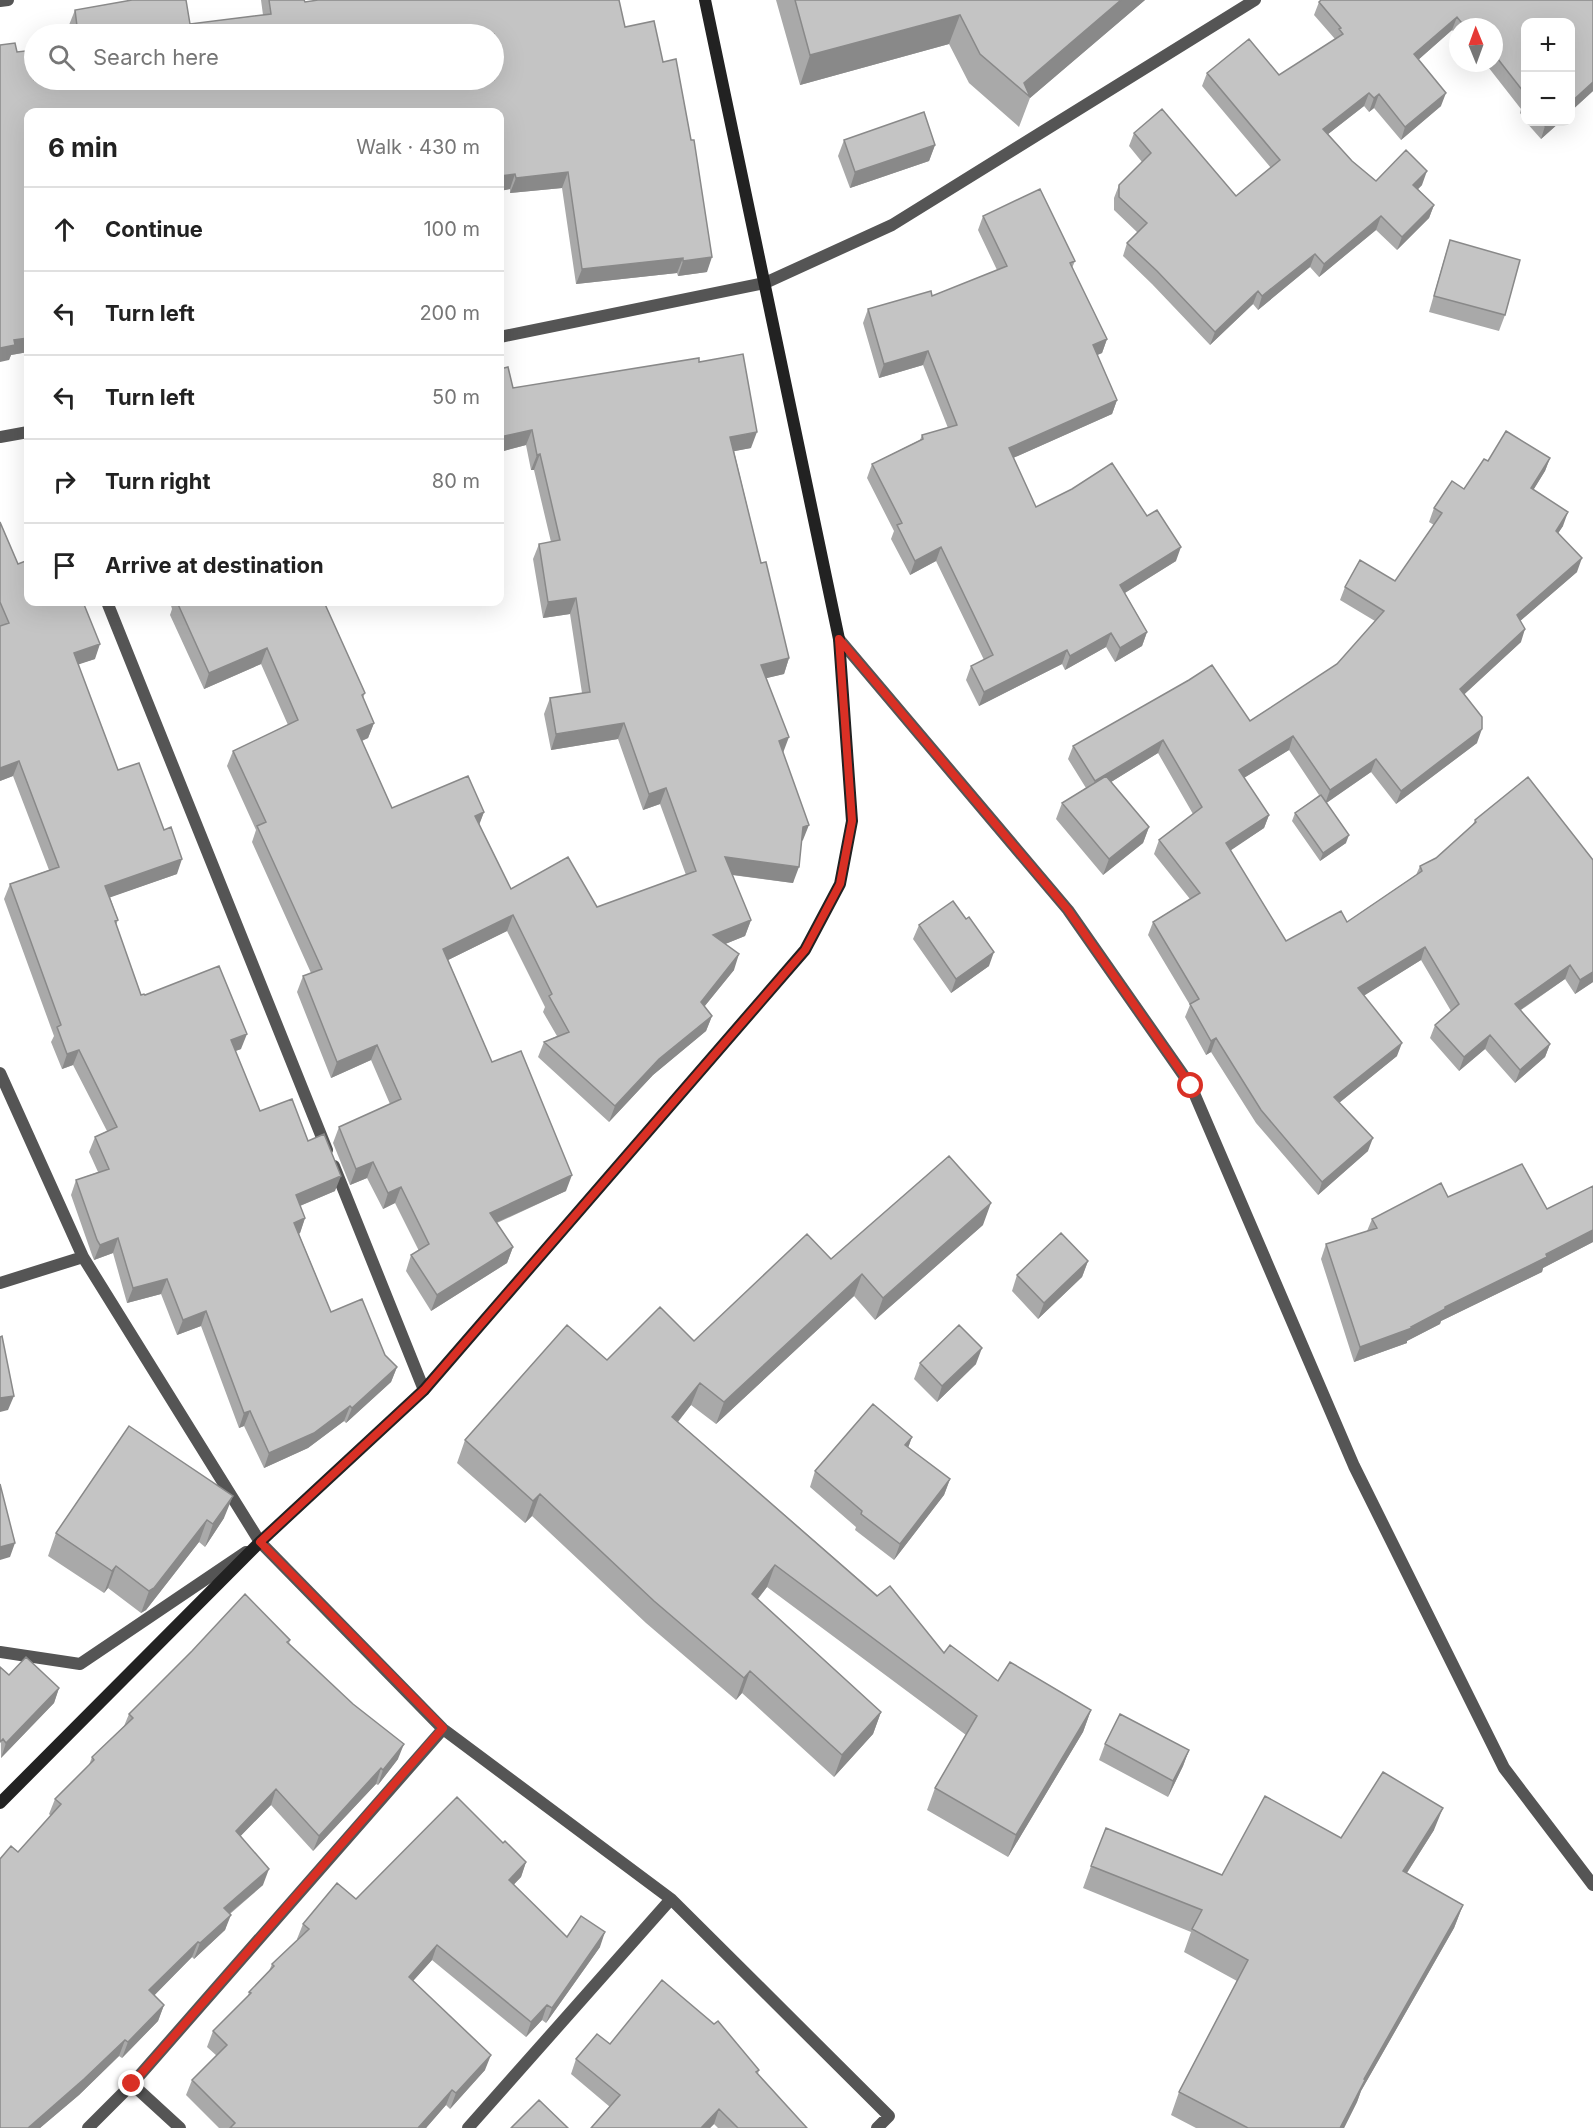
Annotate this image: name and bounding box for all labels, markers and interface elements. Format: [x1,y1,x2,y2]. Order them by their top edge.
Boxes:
north arrow [1449,18,1503,72]
map controls [1521,18,1575,126]
button: + [1521,18,1575,72]
search box [24,24,504,90]
icon: search [45,41,78,74]
text: Search here [93,44,219,70]
button: − [1521,72,1575,126]
text: 6 min [48,132,118,163]
text: Walk · 430 m [356,135,480,159]
icon: ahead [48,213,81,246]
text: Continue [105,216,203,242]
text: 100 m [423,217,480,241]
icon: left [48,297,81,330]
text: Turn left [105,300,195,326]
text: 200 m [419,301,480,325]
icon: left [48,381,81,414]
text: Turn left [105,384,195,410]
text: 50 m [432,385,480,409]
icon: right [48,465,81,498]
text: Turn right [105,468,211,494]
text: 80 m [432,469,480,493]
icon: arrive [48,549,81,582]
text: Arrive at destination [105,552,324,578]
route start [1177,1072,1203,1098]
route end [118,2070,144,2096]

